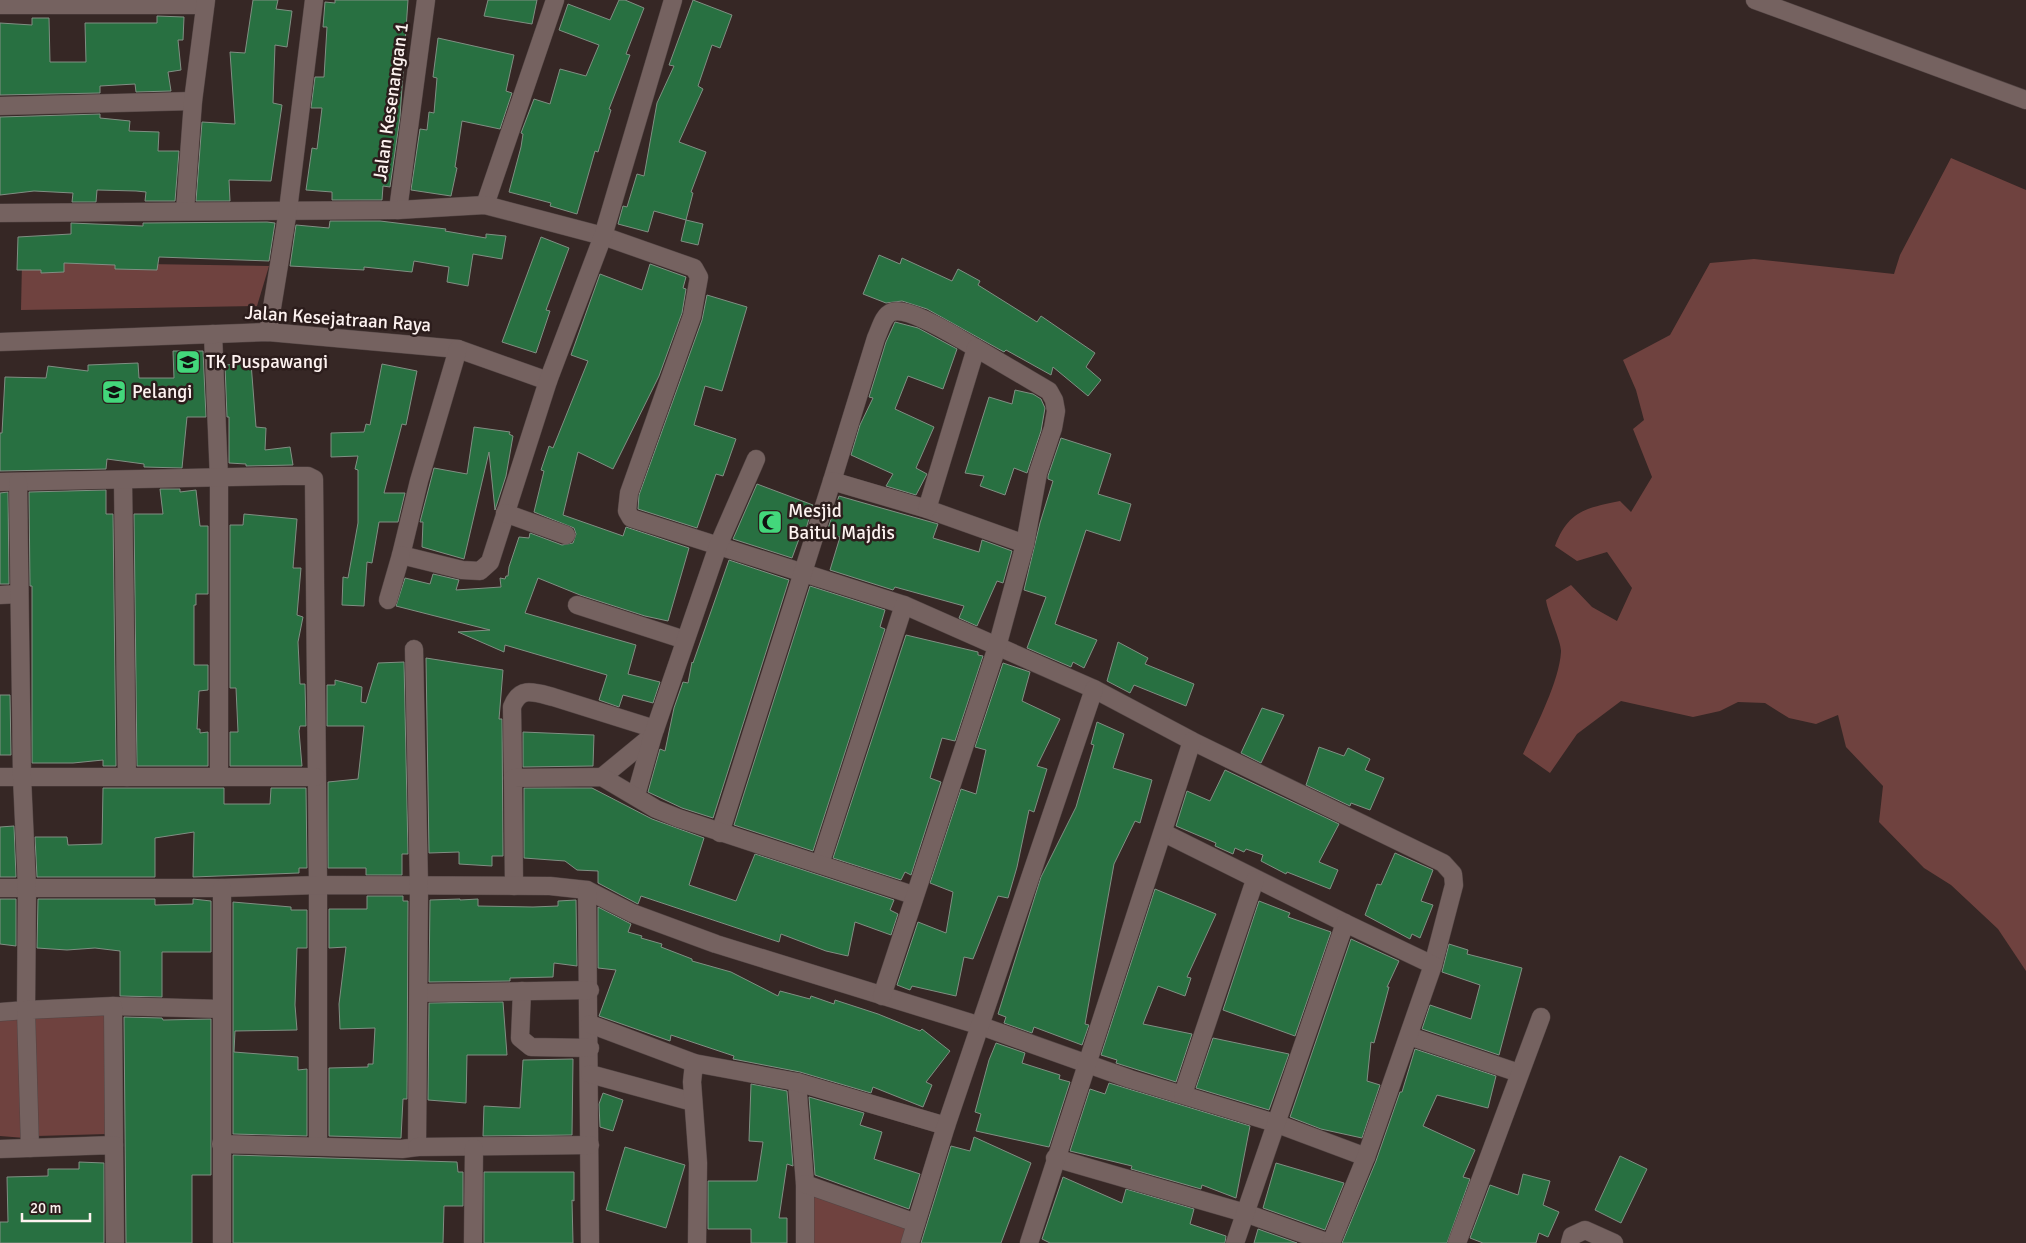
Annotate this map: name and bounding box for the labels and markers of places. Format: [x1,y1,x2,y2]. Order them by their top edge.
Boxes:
school or university icon: TK Puspawangi [175,349,201,375]
place label: TK Puspawangi [206,350,328,374]
school or university icon: Pelangi [101,379,127,405]
place label: Pelangi [132,380,193,404]
place label: Mesjid Baitul Majdis [788,499,895,545]
mosque icon: Mesjid Baitul Majdis [757,509,783,535]

